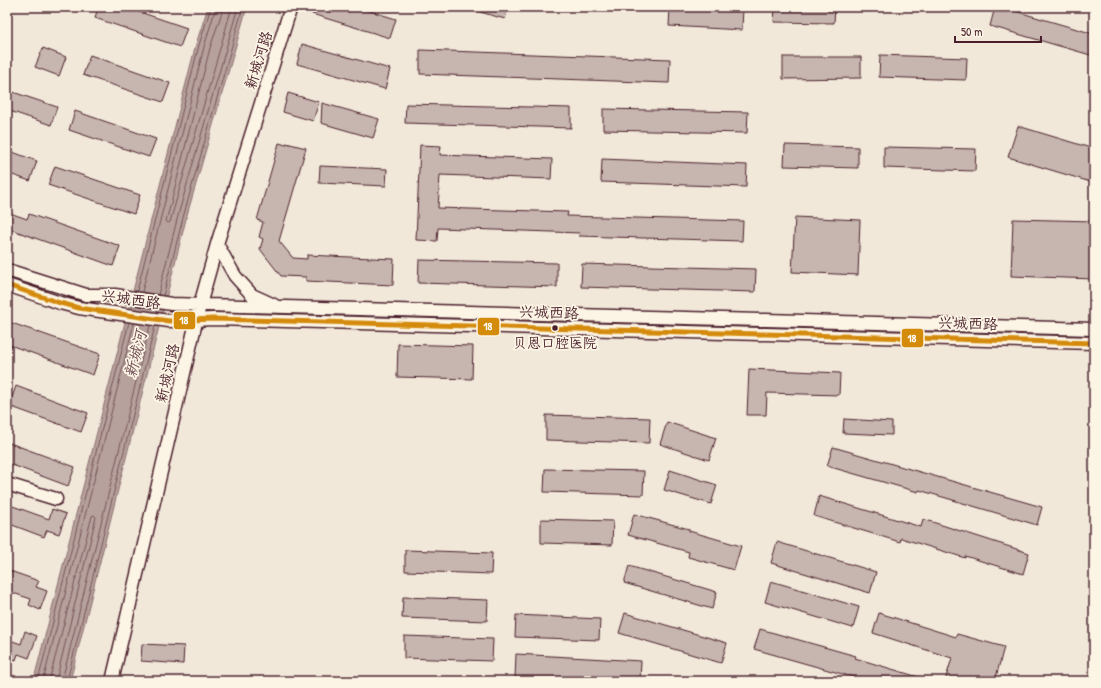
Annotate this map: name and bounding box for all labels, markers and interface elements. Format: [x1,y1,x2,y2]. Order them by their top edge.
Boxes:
scale bar [955,18,1041,44]
text: 50 m [961,23,982,40]
street label: 新城河路 [239,28,277,92]
street label: 兴城西路 [100,284,162,314]
street label: 兴城西路 [519,300,579,324]
line badge: 18 [173,311,196,330]
street label: 兴城西路 [938,311,998,335]
text: 18 [180,313,189,327]
line badge: 18 [477,317,500,336]
text: 18 [484,319,493,333]
marker: 贝恩口腔医院 [550,323,560,333]
water label: 新城河 [119,325,152,380]
line badge: 18 [901,328,924,348]
text: 18 [908,331,917,345]
place label: 贝恩口腔医院 [513,333,597,352]
street label: 新城河路 [150,341,184,405]

